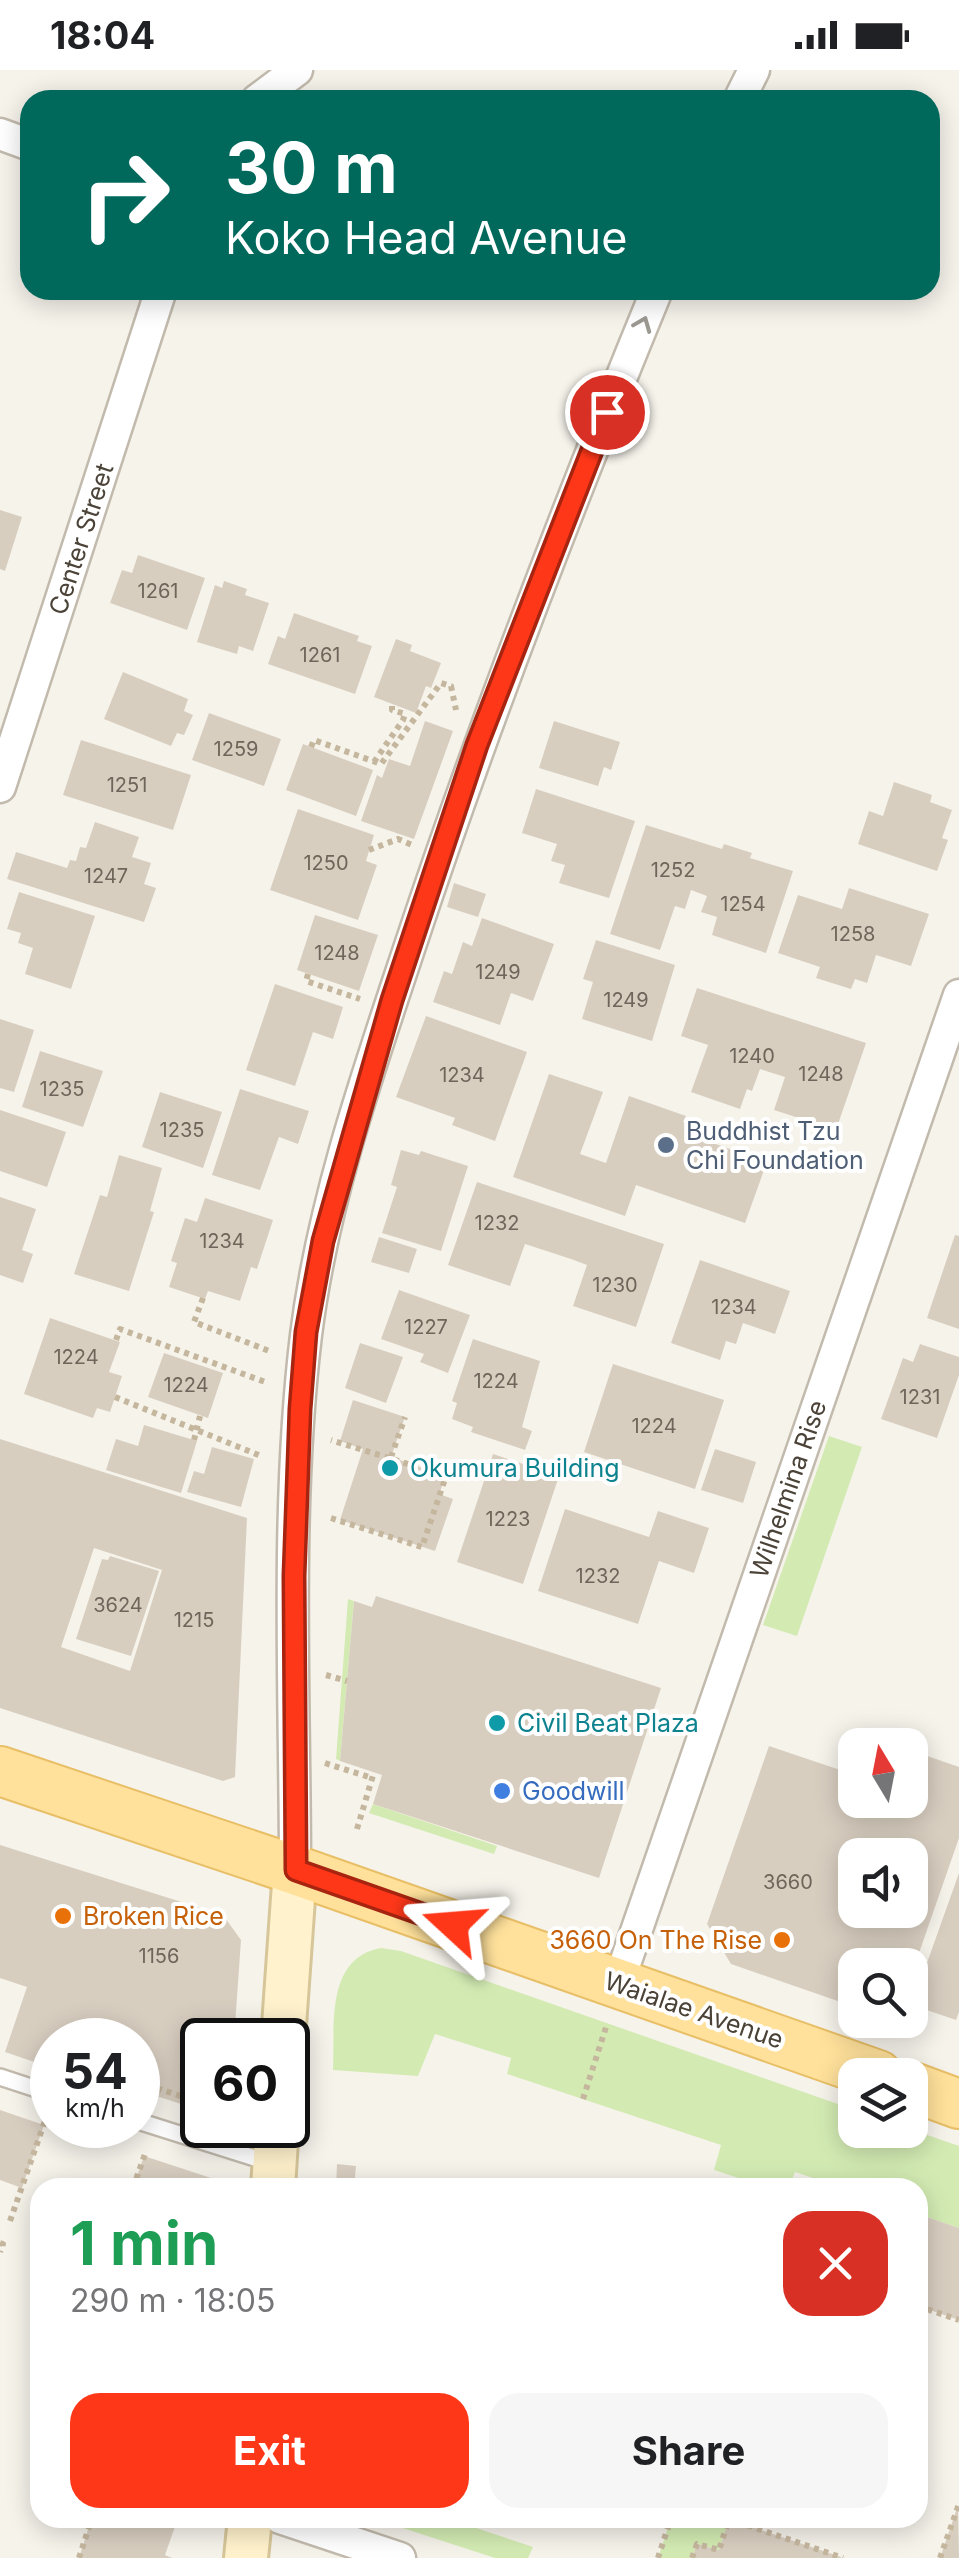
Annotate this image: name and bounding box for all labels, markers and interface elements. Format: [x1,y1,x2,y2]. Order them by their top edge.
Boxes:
text: 18:04 [50,12,155,58]
text: 30 m [225,125,398,210]
icon: right [60,130,190,260]
text: Koko Head Avenue [225,210,627,265]
one-way arrow [631,317,651,334]
pin [565,370,650,455]
icon: arrive [580,385,635,440]
street label: Center Street [42,460,120,618]
house number: 1261 [138,579,178,603]
house number: 1261 [300,643,340,667]
house number: 1259 [214,737,258,761]
house number: 1251 [107,773,147,797]
house number: 1250 [303,851,349,875]
house number: 1252 [651,858,695,882]
house number: 1247 [84,864,128,888]
house number: 1254 [720,892,766,916]
house number: 1258 [831,922,875,946]
house number: 1248 [314,941,360,965]
house number: 1249 [475,960,521,984]
house number: 1249 [603,988,649,1012]
house number: 1240 [729,1044,775,1068]
house number: 1248 [798,1062,844,1086]
house number: 1234 [439,1063,485,1087]
house number: 1235 [40,1077,84,1101]
place label: Buddhist Tzu Chi Foundation [686,1116,864,1175]
house number: 1235 [160,1118,204,1142]
marker: Buddhist Tzu Chi Foundation [655,1134,677,1156]
house number: 1232 [475,1211,519,1235]
house number: 1234 [199,1229,245,1253]
house number: 1230 [592,1273,638,1297]
house number: 1234 [711,1295,757,1319]
house number: 1227 [404,1315,448,1339]
house number: 1224 [53,1345,99,1369]
house number: 1224 [473,1369,519,1393]
house number: 1224 [163,1373,209,1397]
house number: 1231 [900,1385,940,1409]
street label: Wilhelmina Rise [744,1396,832,1582]
house number: 1224 [631,1414,677,1438]
place label: Okumura Building [410,1453,620,1483]
marker: Okumura Building [379,1457,401,1479]
house number: 1223 [486,1507,530,1531]
house number: 1232 [576,1564,620,1588]
house number: 3624 [93,1593,143,1617]
house number: 1215 [174,1608,214,1632]
place label: Civil Beat Plaza [517,1708,699,1738]
marker: Civil Beat Plaza [486,1712,508,1734]
north arrow [838,1728,928,1818]
map controls [838,1728,928,2148]
place label: Goodwill [522,1776,625,1806]
marker: Goodwill [491,1780,513,1802]
button: sound [838,1838,928,1928]
house number: 3660 [763,1870,813,1894]
position arrow [401,1873,505,1977]
place label: Broken Rice [83,1901,224,1931]
marker: Broken Rice [52,1905,74,1927]
place label: 3660 On The Rise [549,1925,762,1955]
marker: 3660 On The Rise [771,1929,793,1951]
house number: 1156 [139,1944,179,1968]
button: search [838,1948,928,2038]
street label: Waialae Avenue [601,1965,787,2055]
speed limit sign: 60 [180,2018,310,2148]
text: 54 [62,2041,128,2101]
button: layers [838,2058,928,2148]
text: km/h [65,2093,125,2123]
text: 1 min [70,2207,218,2279]
button: close [783,2211,888,2316]
text: 290 m · 18:05 [70,2281,275,2320]
button: Exit [70,2393,469,2508]
button: Share [489,2393,888,2508]

